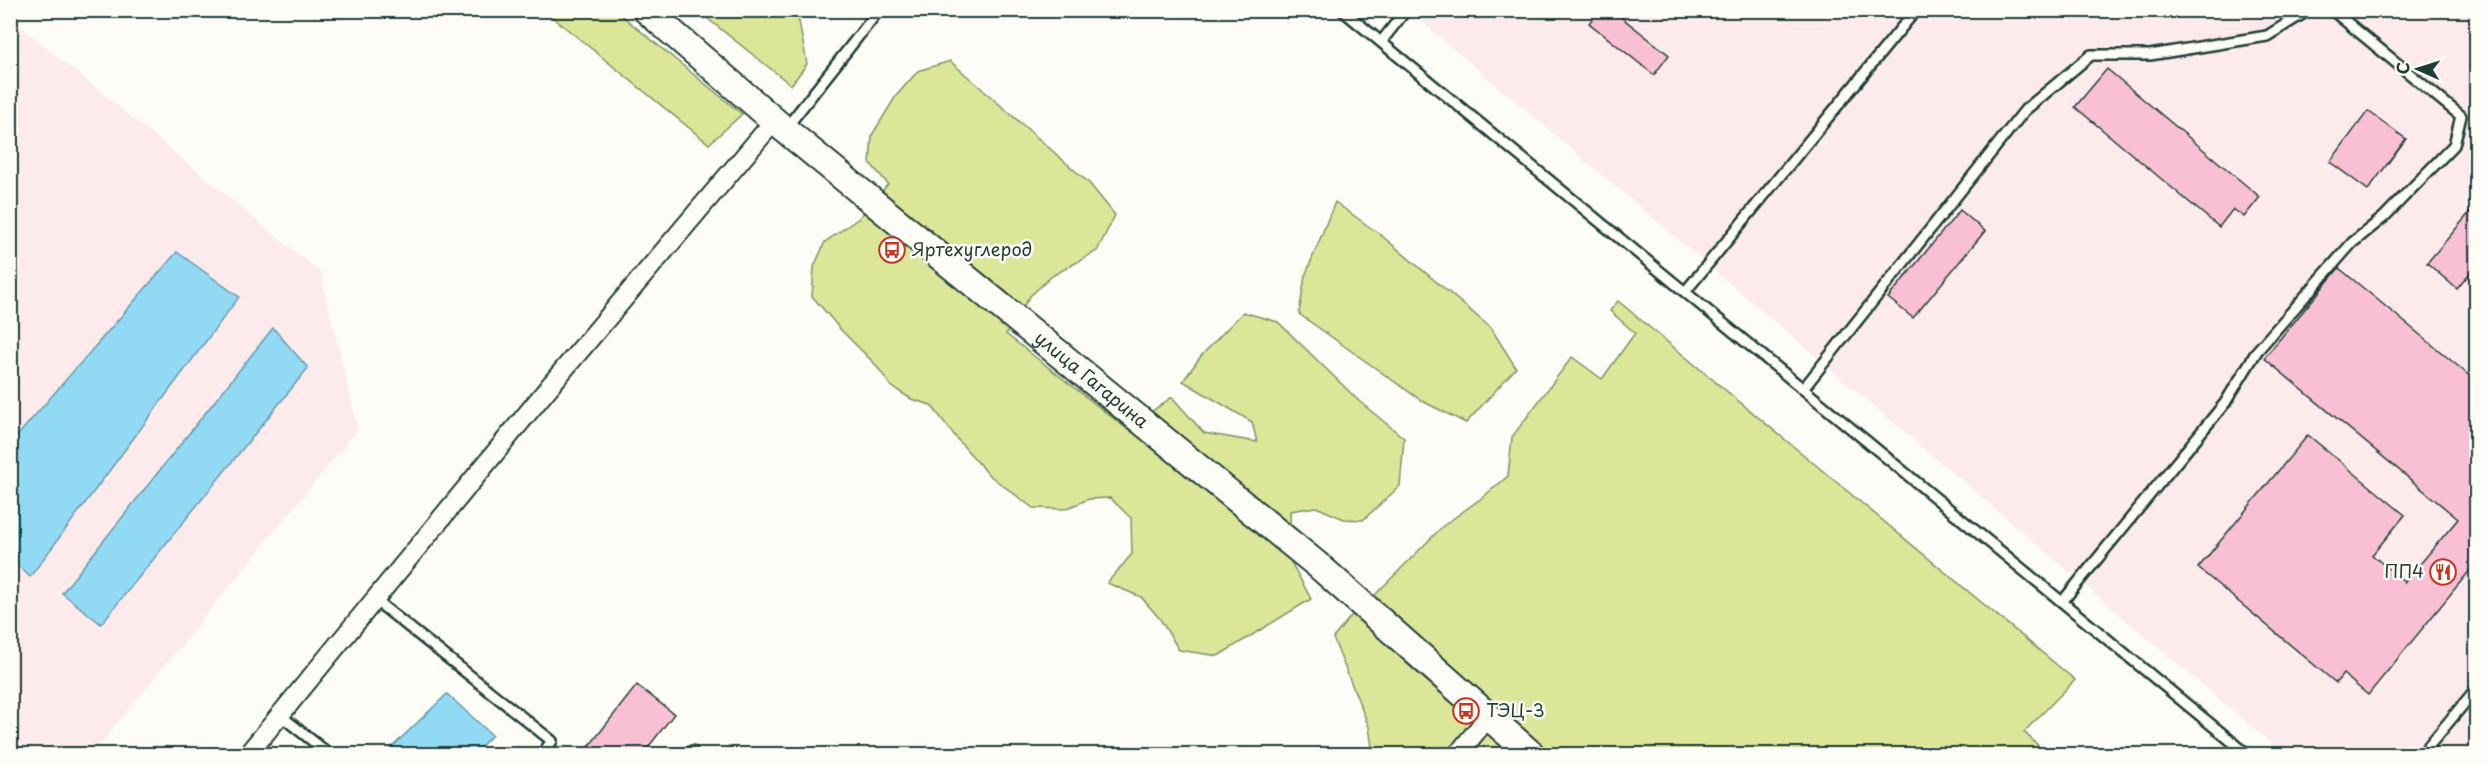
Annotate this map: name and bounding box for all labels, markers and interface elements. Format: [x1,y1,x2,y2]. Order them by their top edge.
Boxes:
north arrow [2388,39,2448,99]
text: С [2390,62,2414,75]
bus stop icon: Яртехуглерод [877,235,907,265]
place label: Яртехуглерод [911,235,1032,262]
street label: улица Гагарина [1029,324,1156,434]
place label: ПП4 [2384,557,2424,584]
restaurant icon: ПП4 [2428,557,2458,587]
bus stop icon: ТЭЦ-3 [1451,696,1481,726]
place label: ТЭЦ-3 [1486,696,1545,723]

